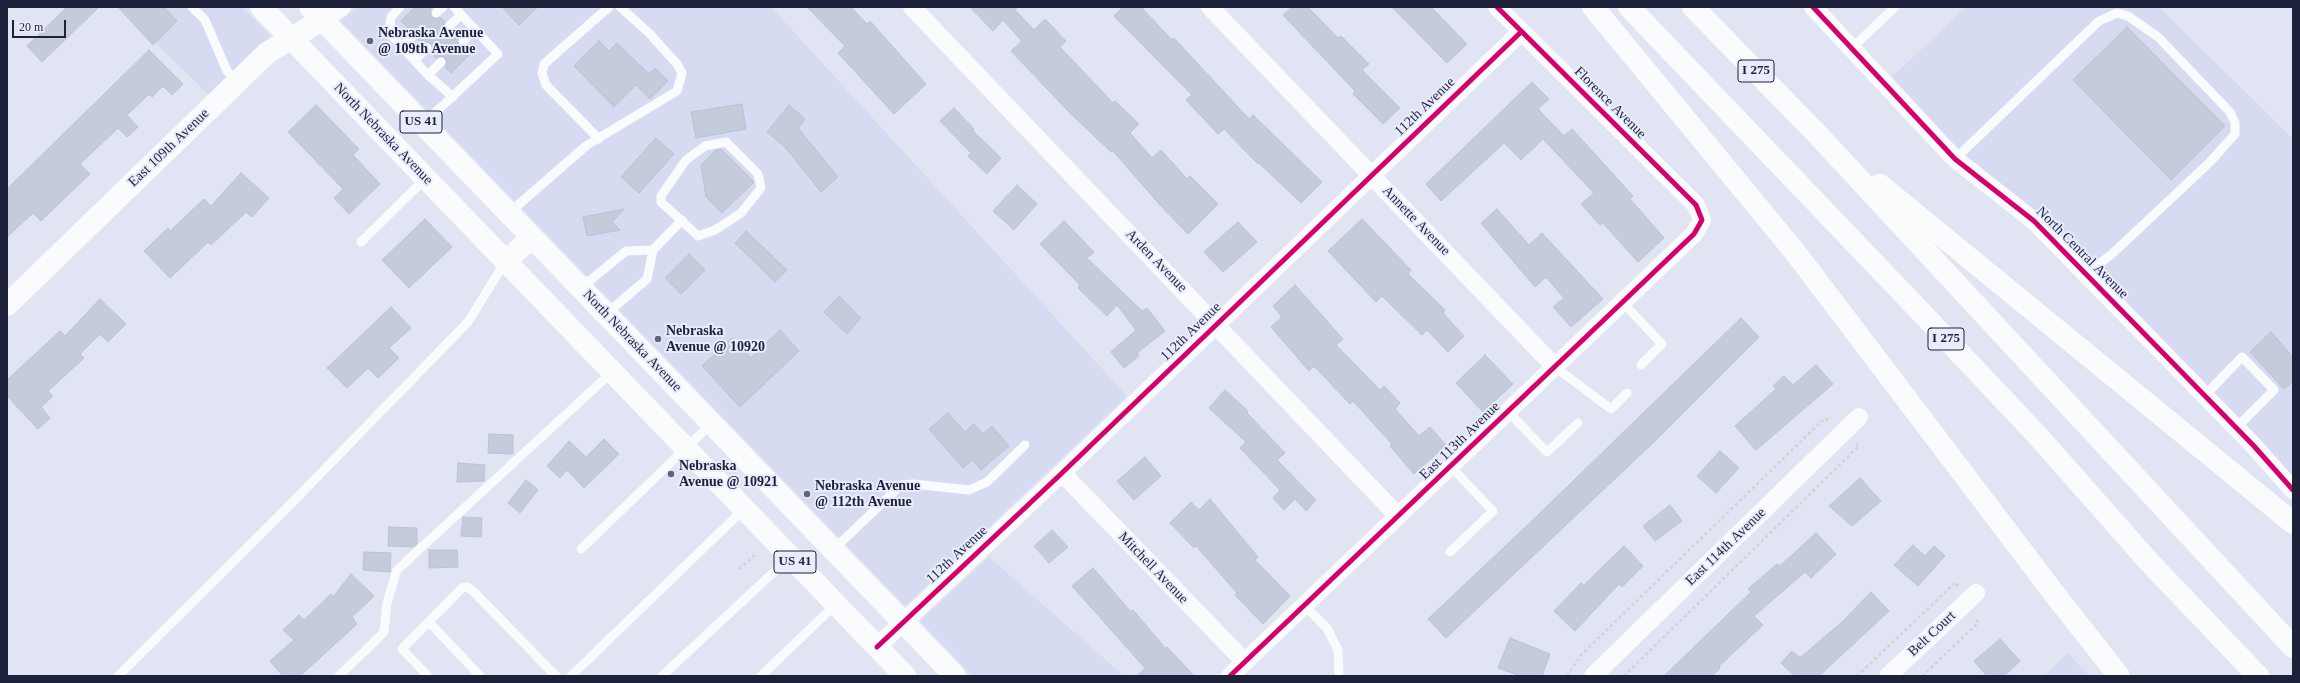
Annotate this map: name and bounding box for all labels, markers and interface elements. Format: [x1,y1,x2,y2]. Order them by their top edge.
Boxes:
scale bar [14,12,68,38]
text: 20 m [19,20,43,34]
place label: Nebraska Avenue @ 109th Avenue [378,25,483,58]
marker: Nebraska Avenue @ 109th Avenue [365,36,375,46]
road number: I 275 [1738,60,1774,82]
street label: Florence Avenue [1570,63,1650,143]
street label: 112th Avenue [1391,74,1459,140]
street label: North Nebraska Avenue [330,80,436,188]
street label: East 109th Avenue [125,105,213,191]
road number: US 41 [400,111,442,133]
street label: Annette Avenue [1379,183,1453,259]
street label: North Central Avenue [2032,203,2132,303]
street label: Arden Avenue [1122,226,1190,296]
street label: North Nebraska Avenue [579,287,685,395]
street label: 112th Avenue [1157,299,1225,365]
place label: Nebraska Avenue @ 10920 [666,323,765,356]
road number: I 275 [1928,328,1964,350]
marker: Nebraska Avenue @ 10920 [653,334,663,344]
street label: East 113th Avenue [1416,398,1504,484]
place label: Nebraska Avenue @ 10921 [679,458,778,490]
marker: Nebraska Avenue @ 10921 [666,469,676,479]
place label: Nebraska Avenue @ 112th Avenue [815,478,920,510]
marker: Nebraska Avenue @ 112th Avenue [802,489,812,499]
street label: East 114th Avenue [1682,504,1770,590]
street label: 112th Avenue [923,522,991,588]
street label: Mitchell Avenue [1115,529,1191,607]
road number: US 41 [774,551,816,573]
street label: Belt Court [1905,608,1959,660]

